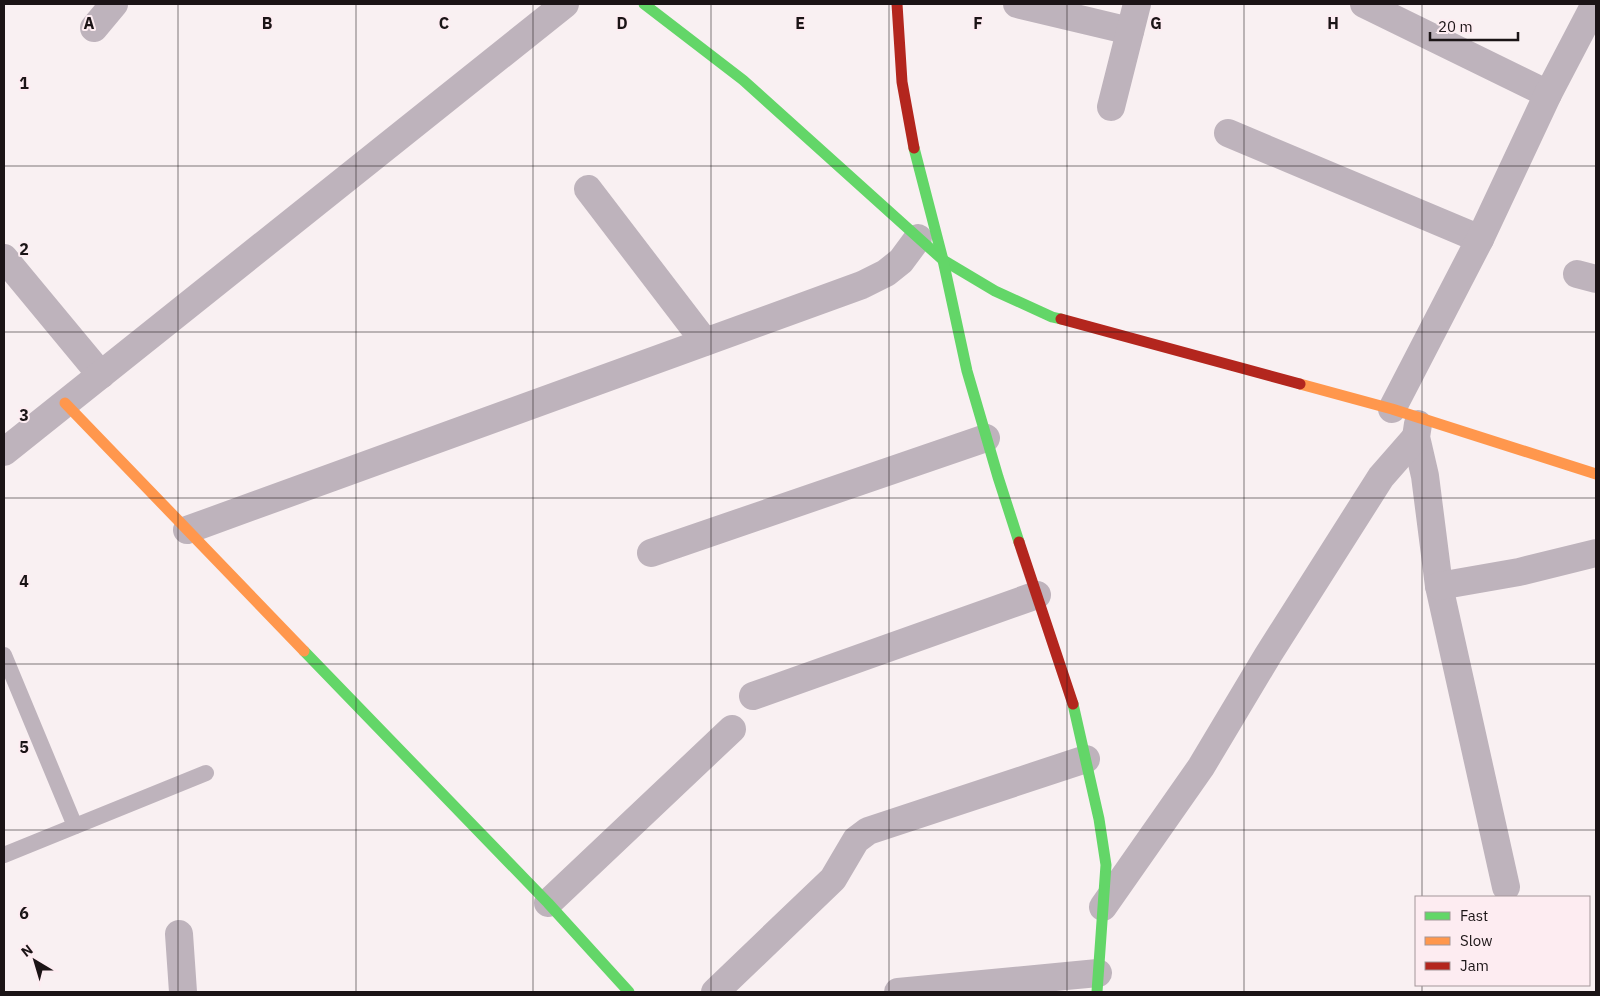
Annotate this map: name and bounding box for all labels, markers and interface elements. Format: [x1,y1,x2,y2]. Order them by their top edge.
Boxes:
scale bar [1430,10,1518,42]
text: A [84,13,95,33]
text: B [262,13,273,33]
text: C [439,13,449,33]
text: D [616,13,628,33]
text: E [795,13,805,33]
text: F [973,13,983,33]
text: G [1150,13,1162,33]
text: H [1327,13,1339,33]
text: 20 m [1438,17,1473,36]
text: 1 [19,73,29,93]
text: 2 [19,239,29,259]
text: 3 [19,405,29,425]
text: 4 [19,571,29,591]
text: 5 [19,737,29,757]
legend [1415,896,1590,986]
text: 6 [19,903,29,923]
text: Fast [1460,906,1488,925]
text: Slow [1460,931,1493,950]
north arrow [10,936,60,986]
text: N [17,941,37,961]
text: Jam [1460,956,1489,975]

